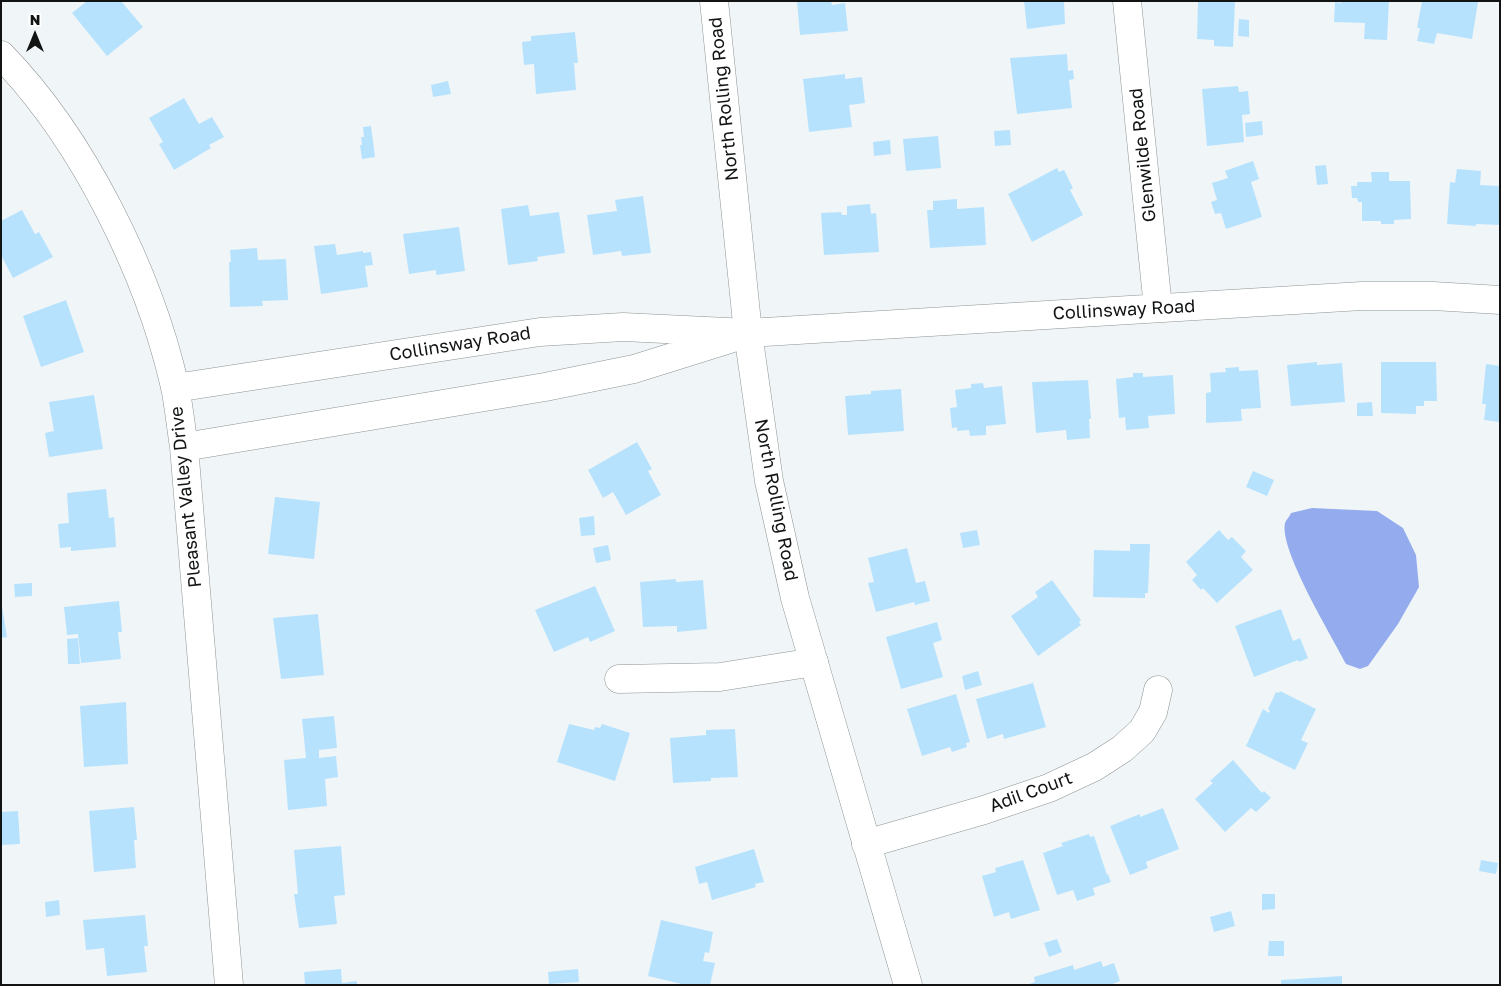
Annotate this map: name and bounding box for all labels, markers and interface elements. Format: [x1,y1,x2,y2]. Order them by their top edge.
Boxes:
north arrow [10,10,60,60]
text: N [30,11,40,28]
street label: North Rolling Road [705,16,743,182]
street label: Glenwilde Road [1125,87,1161,223]
street label: Collinsway Road [1052,295,1196,325]
street label: Collinsway Road [388,322,532,366]
street label: Pleasant Valley Drive [166,405,206,589]
street label: North Rolling Road [750,417,802,583]
street label: Adil Court [987,767,1075,817]

